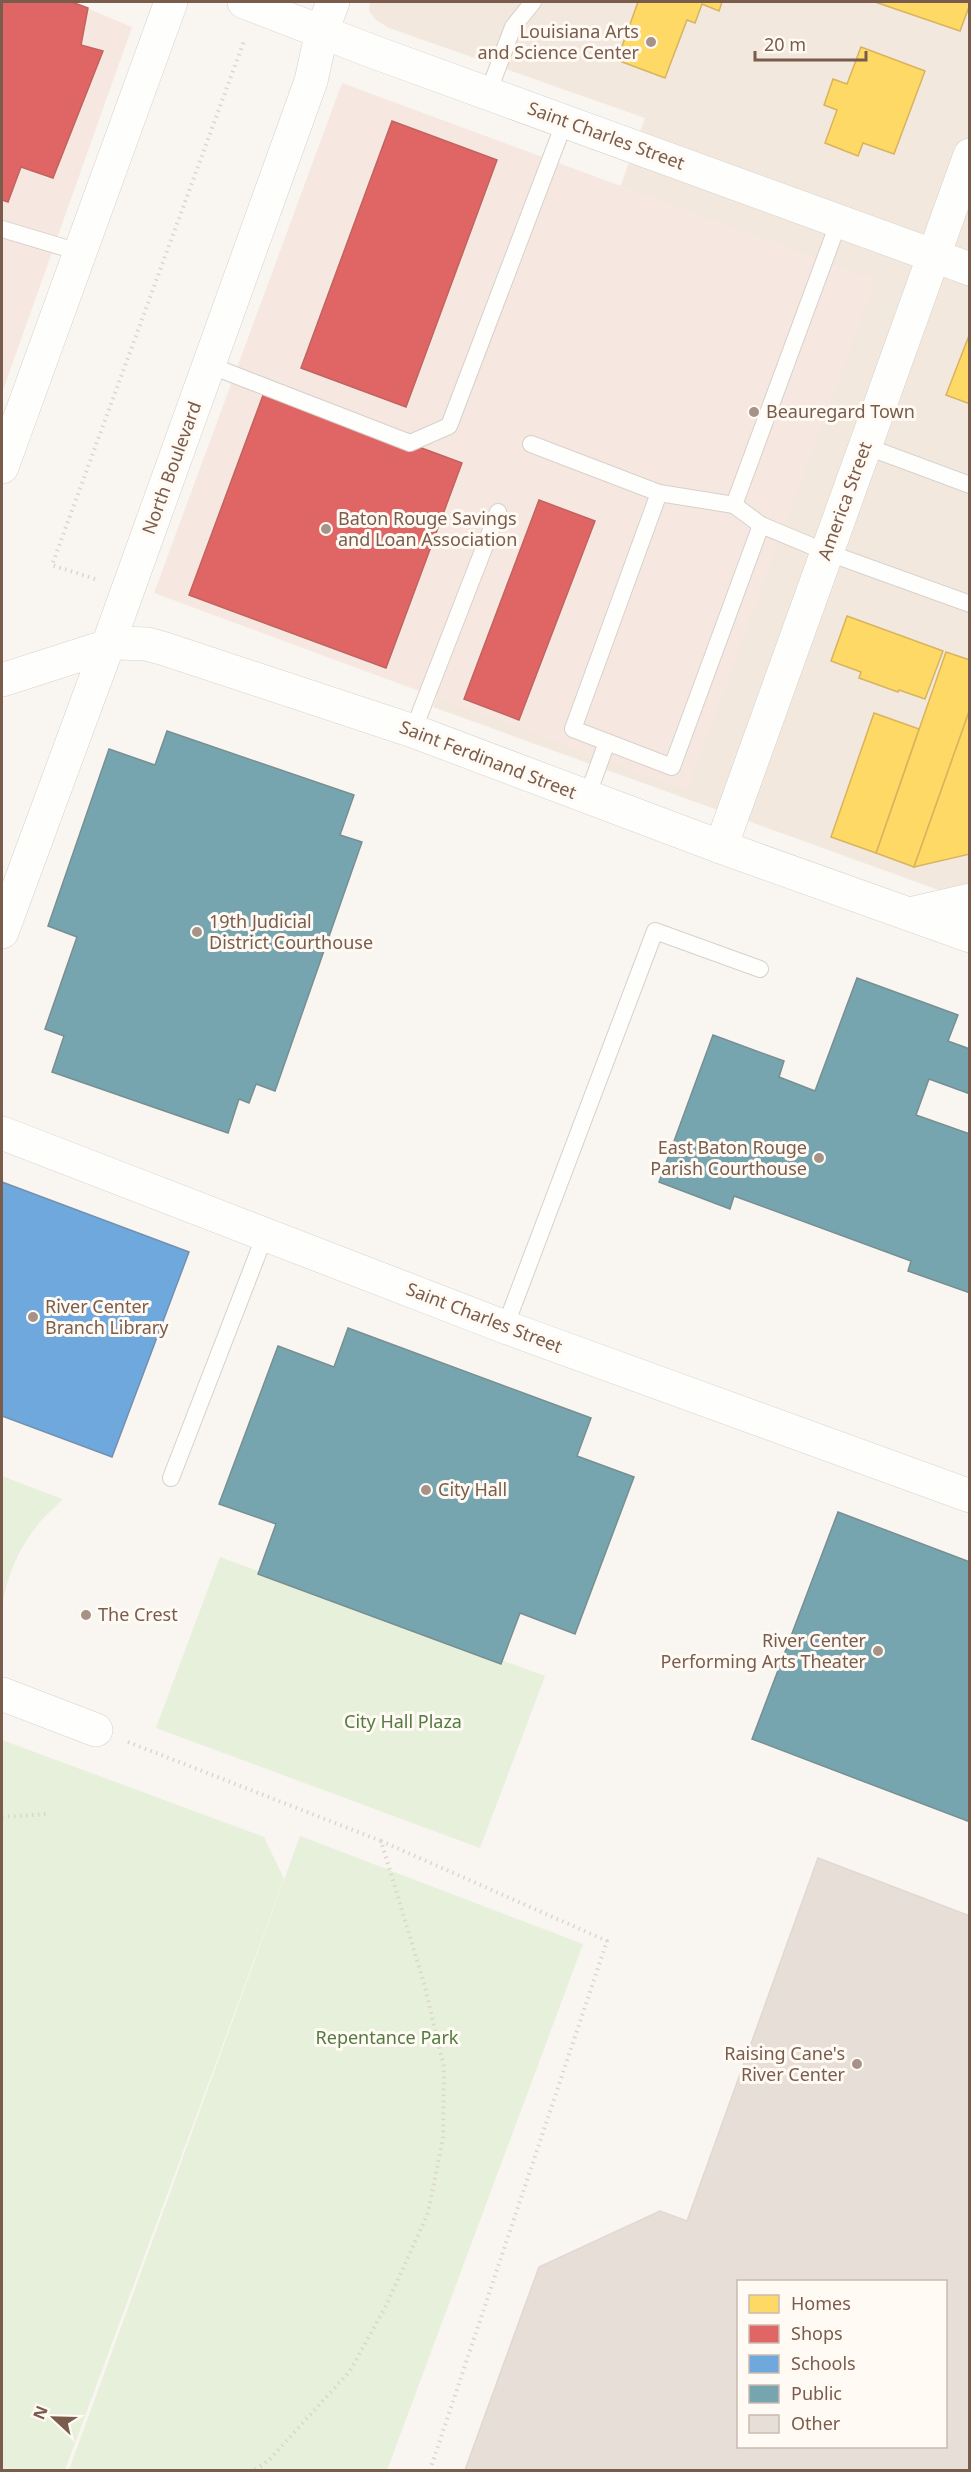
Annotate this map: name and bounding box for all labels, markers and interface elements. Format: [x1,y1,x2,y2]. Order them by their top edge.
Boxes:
place label: Louisiana Arts and Science Center [477,19,640,64]
scale bar [755,24,866,62]
text: 20 m [764,32,806,56]
marker: Louisiana Arts and Science Center [644,35,658,49]
street label: Saint Charles Street [525,96,689,175]
street label: North Boulevard [136,398,206,537]
place label: Beauregard Town [766,399,915,423]
marker: Beauregard Town [747,405,761,419]
street label: America Street [812,438,877,563]
place label: Baton Rouge Savings and Loan Association [338,506,517,551]
marker: Baton Rouge Savings and Loan Association [319,522,333,536]
street label: Saint Ferdinand Street [397,714,581,804]
place label: 19th Judicial District Courthouse [209,909,373,954]
marker: 19th Judicial District Courthouse [190,925,204,939]
place label: East Baton Rouge Parish Courthouse [650,1135,807,1180]
marker: East Baton Rouge Parish Courthouse [812,1151,826,1165]
street label: Saint Charles Street [403,1276,566,1358]
place label: River Center Branch Library [45,1294,169,1339]
marker: River Center Branch Library [26,1310,40,1324]
place label: City Hall [438,1477,507,1501]
marker: City Hall [419,1483,433,1497]
place label: The Crest [98,1602,178,1626]
marker: The Crest [79,1608,93,1622]
place label: River Center Performing Arts Theater [660,1628,867,1673]
marker: River Center Performing Arts Theater [871,1644,885,1658]
park label: City Hall Plaza [344,1709,462,1733]
park label: Repentance Park [316,2025,459,2049]
place label: Raising Cane's River Center [724,2041,846,2086]
marker: Raising Cane's River Center [850,2057,864,2071]
legend [737,2280,947,2448]
text: Homes [791,2291,851,2315]
text: Shops [791,2321,843,2345]
text: Schools [791,2351,856,2375]
text: Public [791,2381,842,2405]
north arrow [24,2388,84,2448]
text: N [27,2402,53,2423]
text: Other [791,2411,841,2435]

